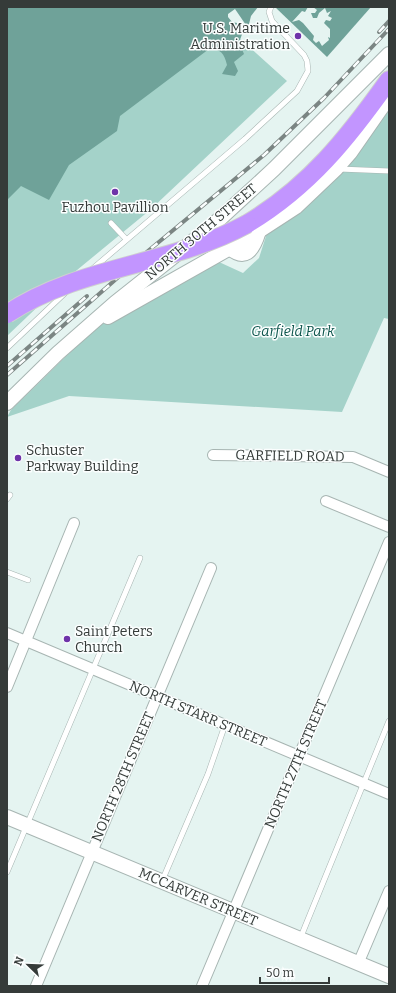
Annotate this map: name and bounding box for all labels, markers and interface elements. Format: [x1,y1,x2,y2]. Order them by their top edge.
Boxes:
place label: U.S. Maritime Administration [190,20,290,53]
marker: U.S. Maritime Administration [293,31,303,41]
street label: NORTH 30TH STREET [142,180,260,284]
marker: Fuzhou Pavillion [110,187,120,197]
place label: Fuzhou Pavillion [61,199,169,216]
park label: Garfield Park [251,323,335,340]
place label: Schuster Parkway Building [26,442,139,475]
street label: GARFIELD ROAD [235,447,345,465]
marker: Schuster Parkway Building [13,453,23,463]
place label: Saint Peters Church [75,623,153,656]
marker: Saint Peters Church [62,634,72,644]
street label: NORTH STARR STREET [127,677,269,751]
street label: NORTH 27TH STREET [261,697,331,831]
street label: NORTH 28TH STREET [88,709,158,845]
street label: MCCARVER STREET [136,864,260,930]
north arrow [8,945,48,985]
text: N [12,954,27,968]
scale bar [260,959,329,985]
text: 50 m [266,966,295,980]

